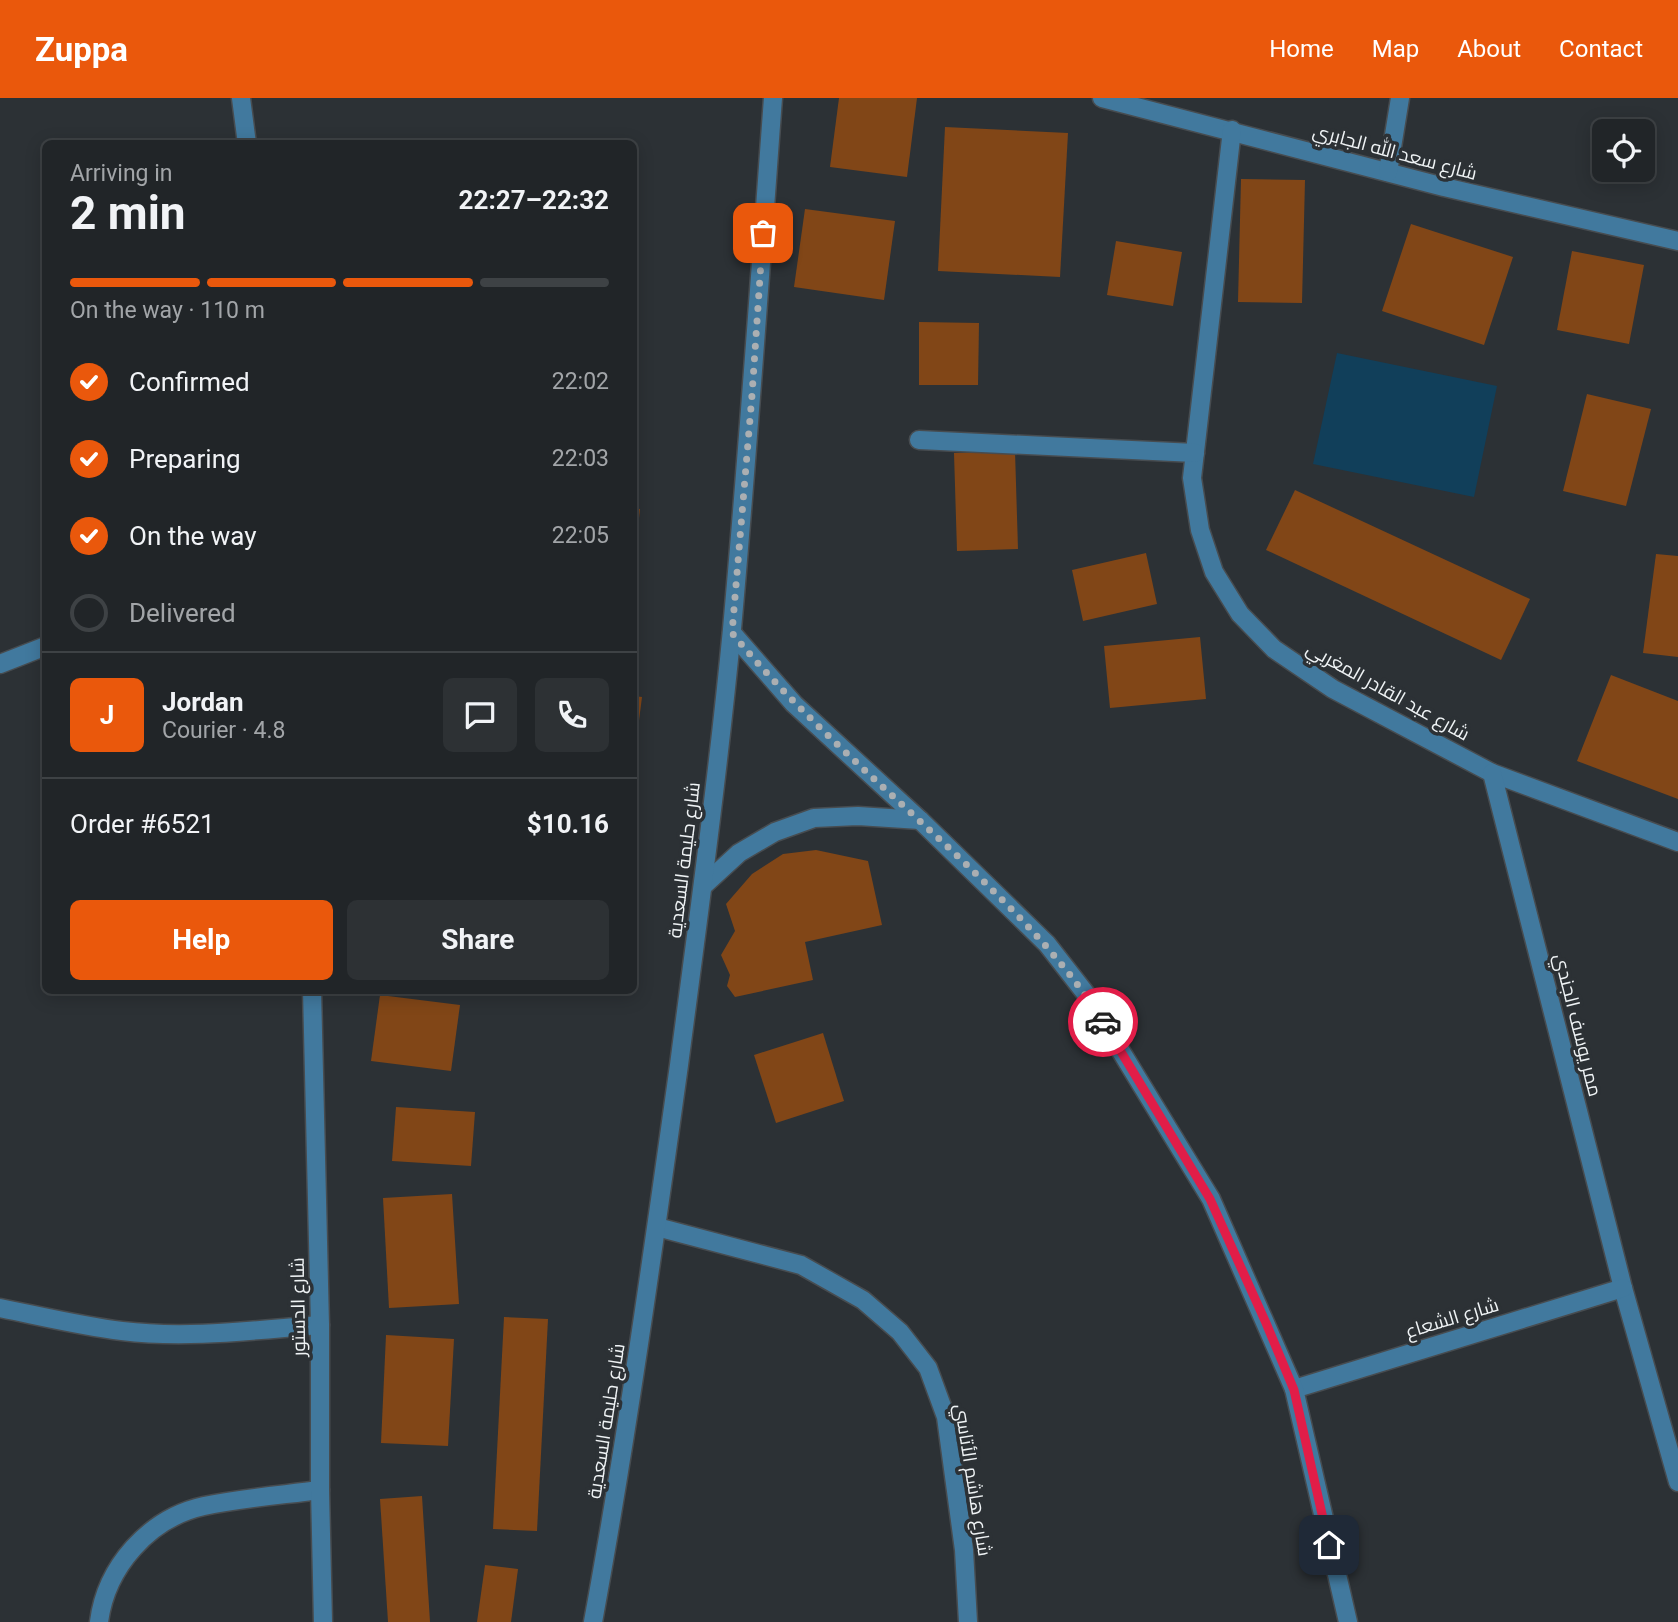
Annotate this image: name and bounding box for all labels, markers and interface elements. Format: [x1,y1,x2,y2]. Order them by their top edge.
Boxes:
text: Zuppa [35,30,128,69]
text: Home [1269,35,1334,63]
text: Map [1372,35,1419,63]
text: About [1457,35,1521,63]
text: Contact [1559,35,1643,63]
street label: شارع سعد الله الجابري [1310,118,1480,188]
map controls [1592,119,1655,182]
button: locate [1592,119,1655,182]
text: Arriving in [70,160,173,187]
text: 22:27–22:32 [459,185,609,215]
text: 2 min [70,186,186,240]
pin [733,203,793,263]
icon: bag [744,214,782,252]
text: On the way · 110 m [70,297,265,324]
icon: check [70,363,108,401]
text: Confirmed [129,367,250,397]
text: 22:02 [552,368,609,395]
icon: check [70,440,108,478]
text: Preparing [129,444,241,474]
text: 22:03 [552,445,609,472]
icon: check [70,517,108,555]
text: On the way [129,521,257,551]
text: 22:05 [552,522,609,549]
text: Delivered [129,598,236,628]
street label: شارع عبد القادر المغربي [1301,637,1474,748]
button: chat [443,678,517,752]
button: phone [535,678,609,752]
text: Jordan [162,687,244,717]
text: J [100,700,114,730]
text: Courier · 4.8 [162,717,285,744]
street label: شارع حليمة السعدية [663,781,707,940]
text: Order #6521 [70,809,215,839]
text: $10.16 [527,809,609,839]
button: Help [70,900,333,980]
button: Share [347,900,609,980]
street label: ممر يوسف الجندي [1546,951,1607,1100]
courier [1068,987,1138,1057]
icon: car [1084,1003,1122,1041]
street label: شارع الدستور [286,1257,312,1358]
street label: شارع الشعاع [1403,1293,1502,1345]
street label: شارع حليمة السعدية [582,1342,632,1501]
street label: شارع هاشم الأتاسي [947,1402,996,1558]
pin [1299,1515,1359,1575]
icon: home [1310,1526,1348,1564]

